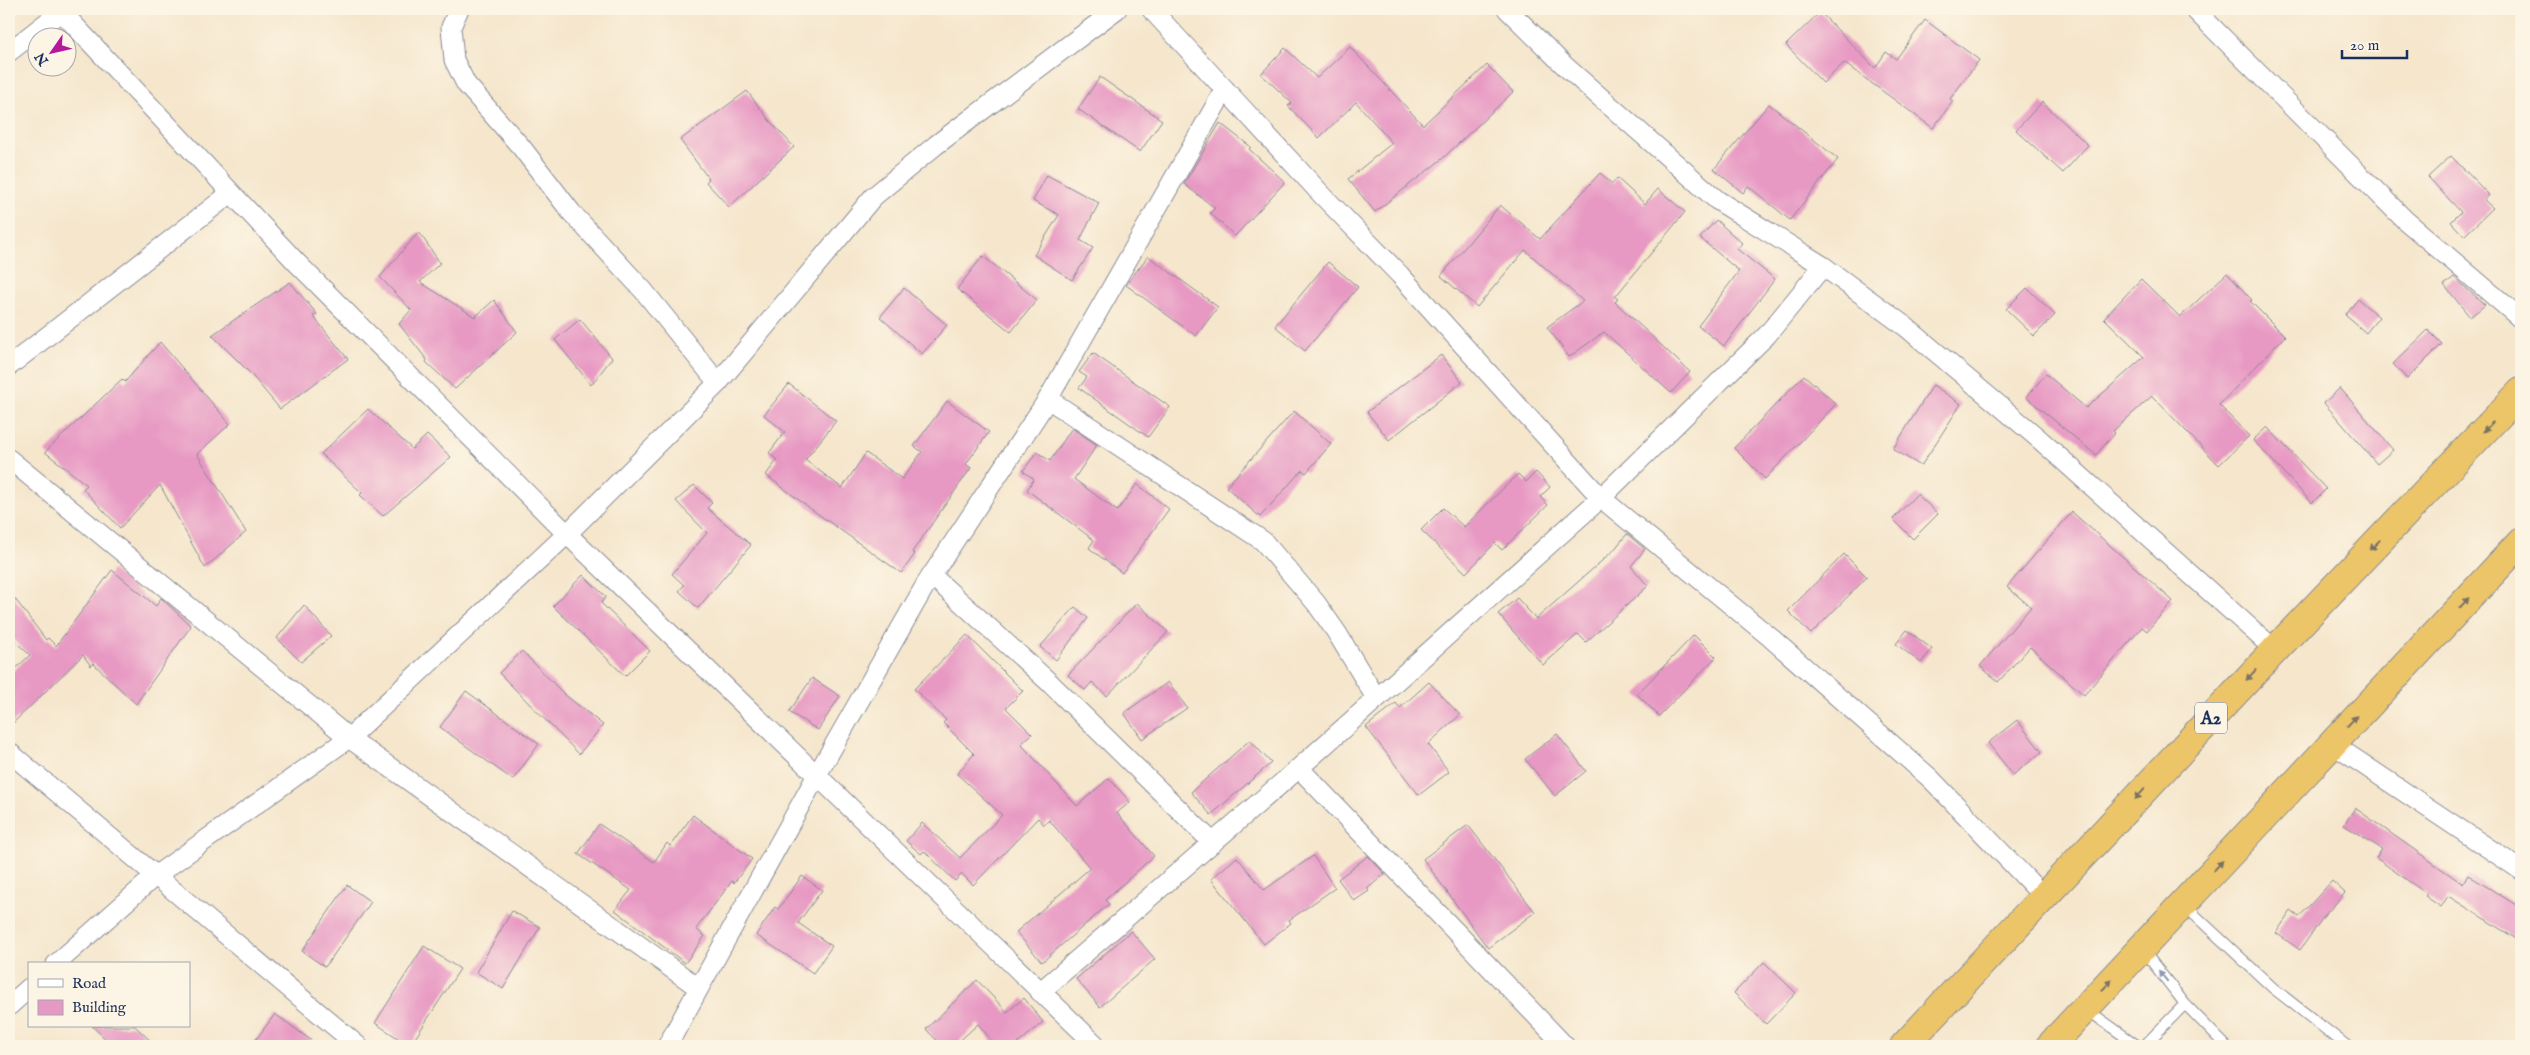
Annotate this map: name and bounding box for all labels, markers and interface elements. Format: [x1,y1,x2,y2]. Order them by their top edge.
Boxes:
north arrow [28,28,78,78]
scale bar [2342,28,2408,60]
text: 20 m [2350,36,2380,55]
text: N [31,49,53,70]
one-way arrow [2482,421,2494,433]
one-way arrow [2369,538,2381,550]
one-way arrow [2458,597,2470,609]
one-way arrow [2245,669,2257,681]
road number: A2 [2195,702,2227,734]
one-way arrow [2346,715,2358,727]
one-way arrow [2134,788,2146,800]
one-way arrow [2212,860,2224,872]
legend [28,962,190,1028]
one-way arrow [2157,970,2168,983]
text: Road [72,974,107,993]
one-way arrow [2102,978,2113,991]
text: Building [72,998,127,1017]

